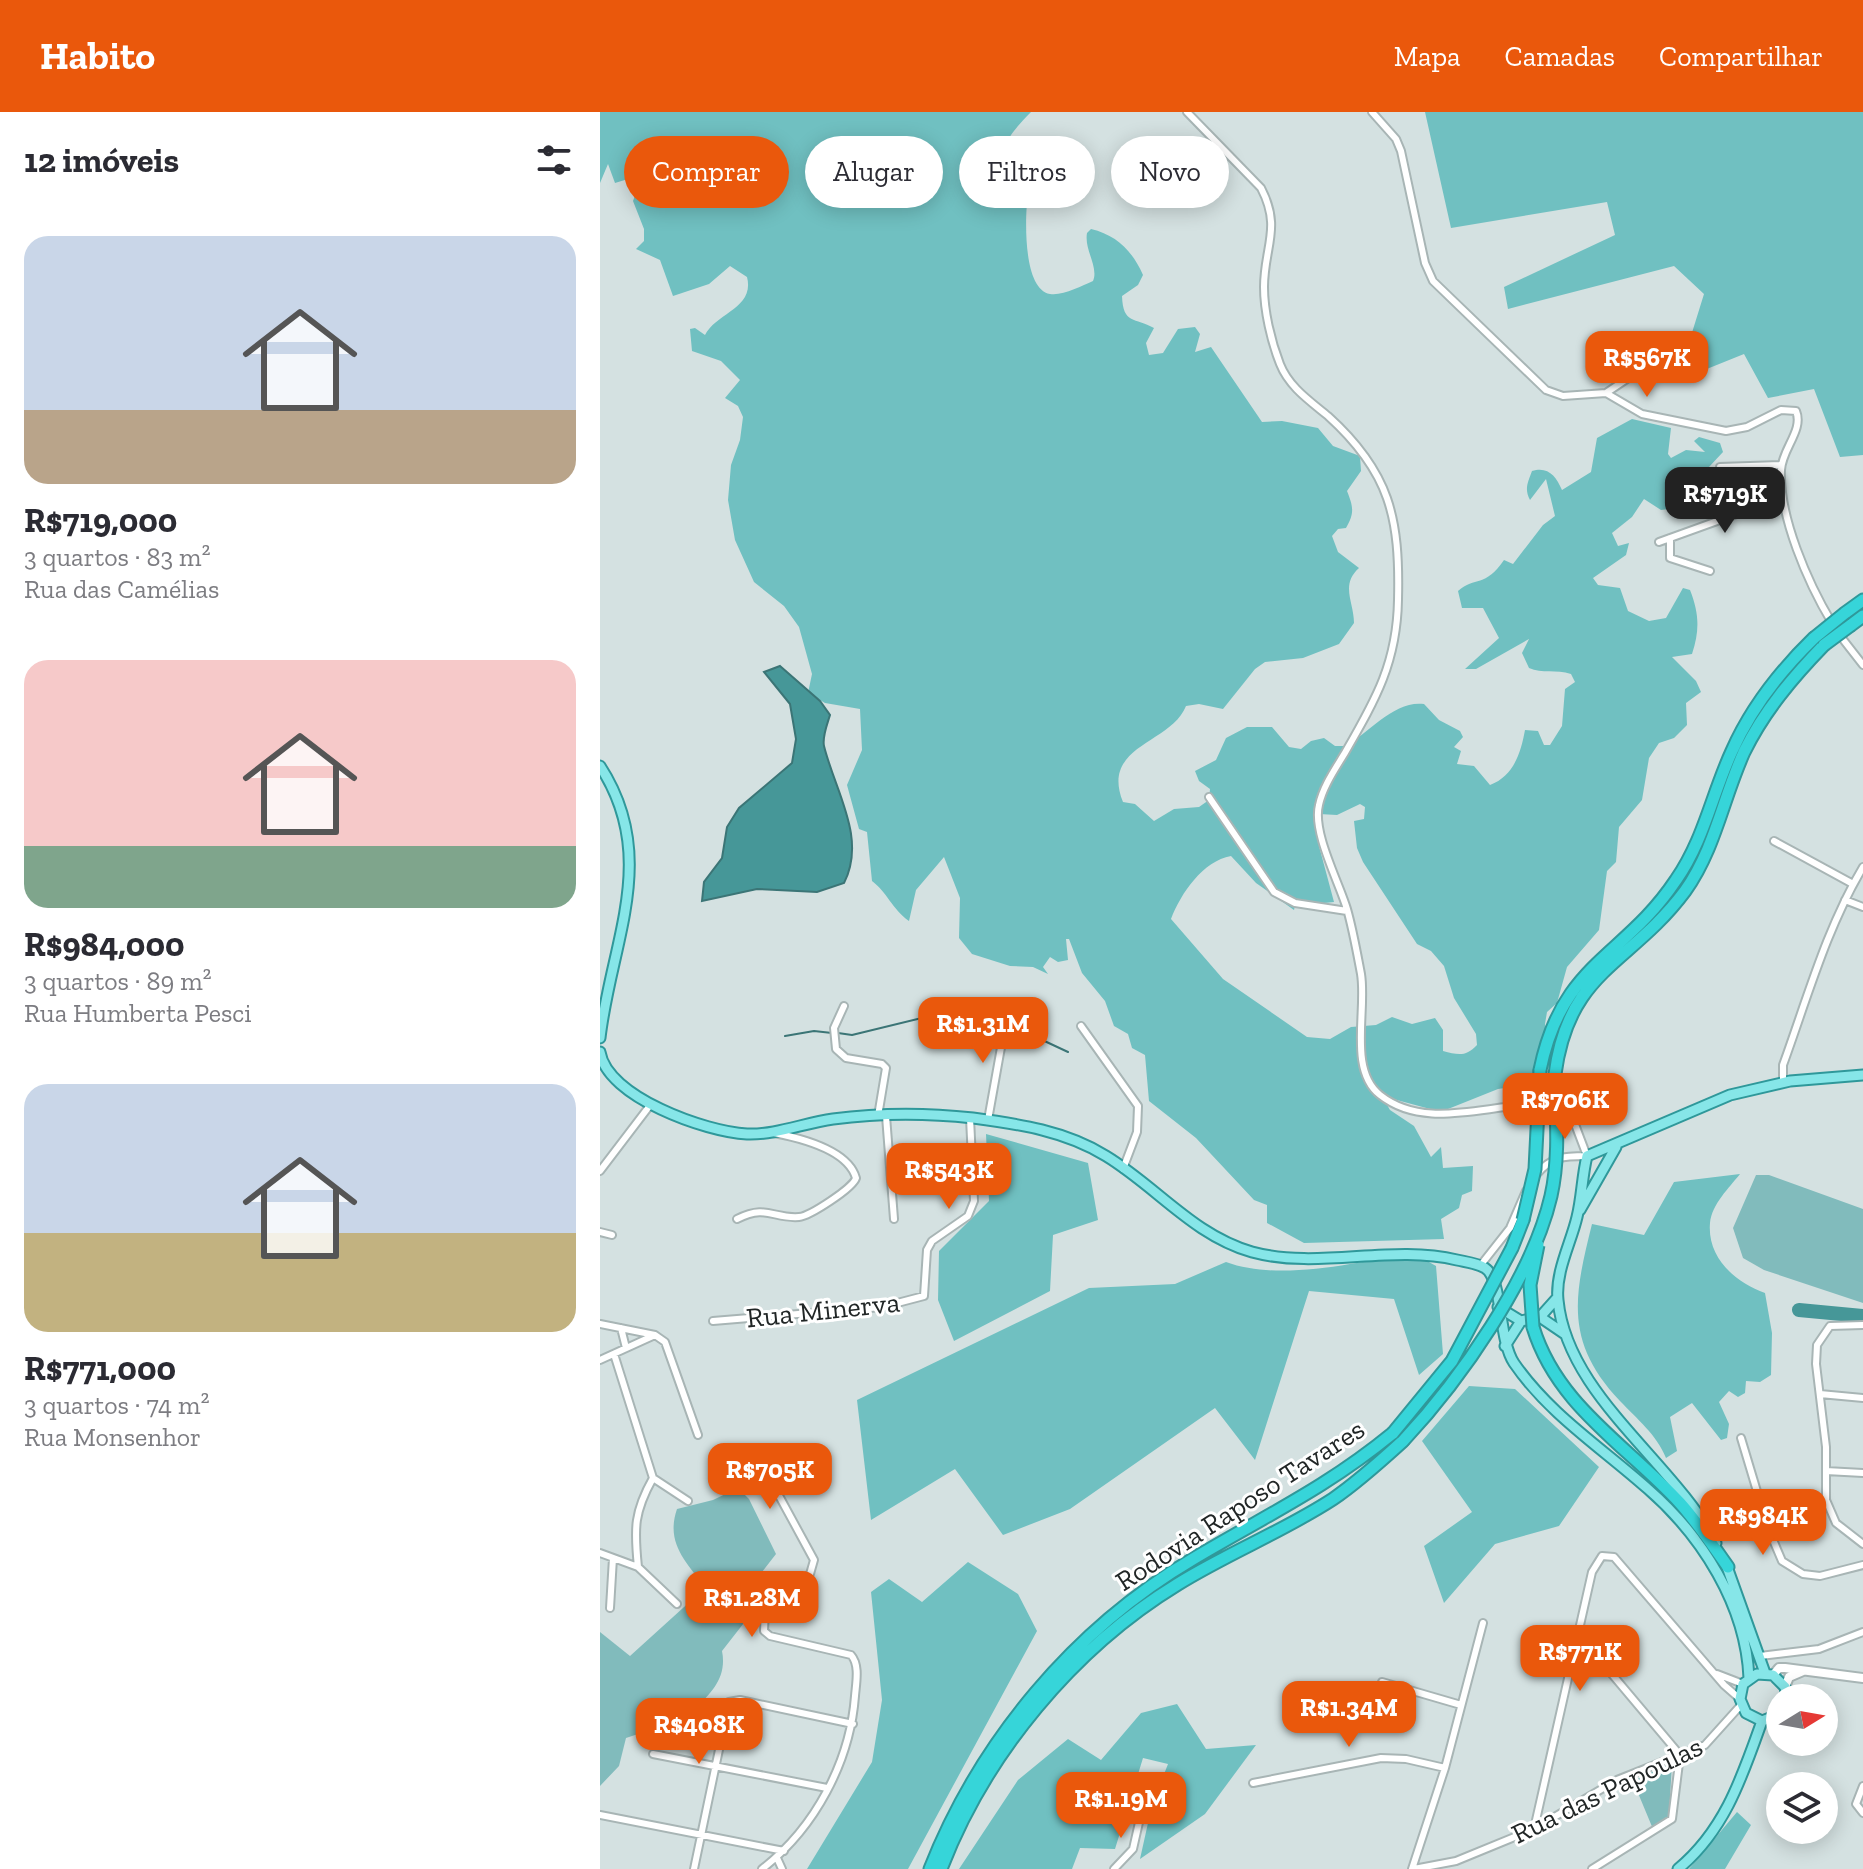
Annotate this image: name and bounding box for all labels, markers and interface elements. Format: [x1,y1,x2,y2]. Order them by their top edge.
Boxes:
text: Habito [40,33,155,79]
text: Mapa [1394,40,1461,73]
text: Camadas [1505,40,1615,73]
text: Compartilhar [1659,40,1823,73]
chip: Comprar [624,136,789,208]
chip: Alugar [805,136,943,208]
chip: Filtros [959,136,1095,208]
chip: Novo [1111,136,1229,208]
icon: filters [532,138,576,182]
text: 12 imóveis [24,140,179,181]
icon: home [228,288,372,432]
pin: R$567K [1582,331,1712,399]
text: R$567K [1603,341,1691,373]
pin: R$719K [1660,467,1790,535]
text: R$719K [1683,477,1767,509]
text: R$719,000 [24,500,177,541]
text: 3 quartos · 83 m² [24,541,211,573]
text: Rua das Camélias [24,573,219,605]
icon: home [228,712,372,856]
text: R$984,000 [24,924,185,965]
text: 3 quartos · 89 m² [24,965,212,997]
text: Rua Humberta Pesci [24,997,252,1029]
pin: R$1.31M [909,997,1057,1065]
text: R$1.31M [936,1007,1030,1039]
pin: R$706K [1500,1073,1630,1141]
text: R$706K [1521,1083,1609,1115]
icon: home [228,1136,372,1280]
pin: R$543K [884,1143,1014,1211]
text: R$543K [904,1153,994,1185]
street label: Rua Minerva [745,1285,902,1334]
text: R$771,000 [24,1348,176,1389]
text: 3 quartos · 74 m² [24,1389,209,1421]
street label: Rodovia Raposo Tavares [1109,1412,1371,1598]
text: Rua Monsenhor [24,1421,201,1453]
pin: R$705K [705,1443,835,1511]
text: R$705K [726,1453,814,1485]
pin: R$984K [1698,1489,1828,1557]
text: R$984K [1718,1499,1808,1531]
pin: R$1.28M [678,1571,826,1639]
text: R$1.28M [703,1581,801,1613]
pin: R$771K [1515,1625,1645,1693]
text: R$771K [1538,1635,1622,1667]
pin: R$1.34M [1275,1681,1423,1749]
north arrow [1766,1684,1838,1756]
map controls [1766,1684,1838,1844]
text: R$1.34M [1300,1691,1398,1723]
pin: R$408K [634,1698,764,1766]
text: R$408K [654,1708,744,1740]
street label: Rua das Papoulas [1506,1729,1708,1851]
pin: R$1.19M [1047,1772,1195,1840]
button: layers [1766,1772,1838,1844]
text: R$1.19M [1074,1782,1168,1814]

